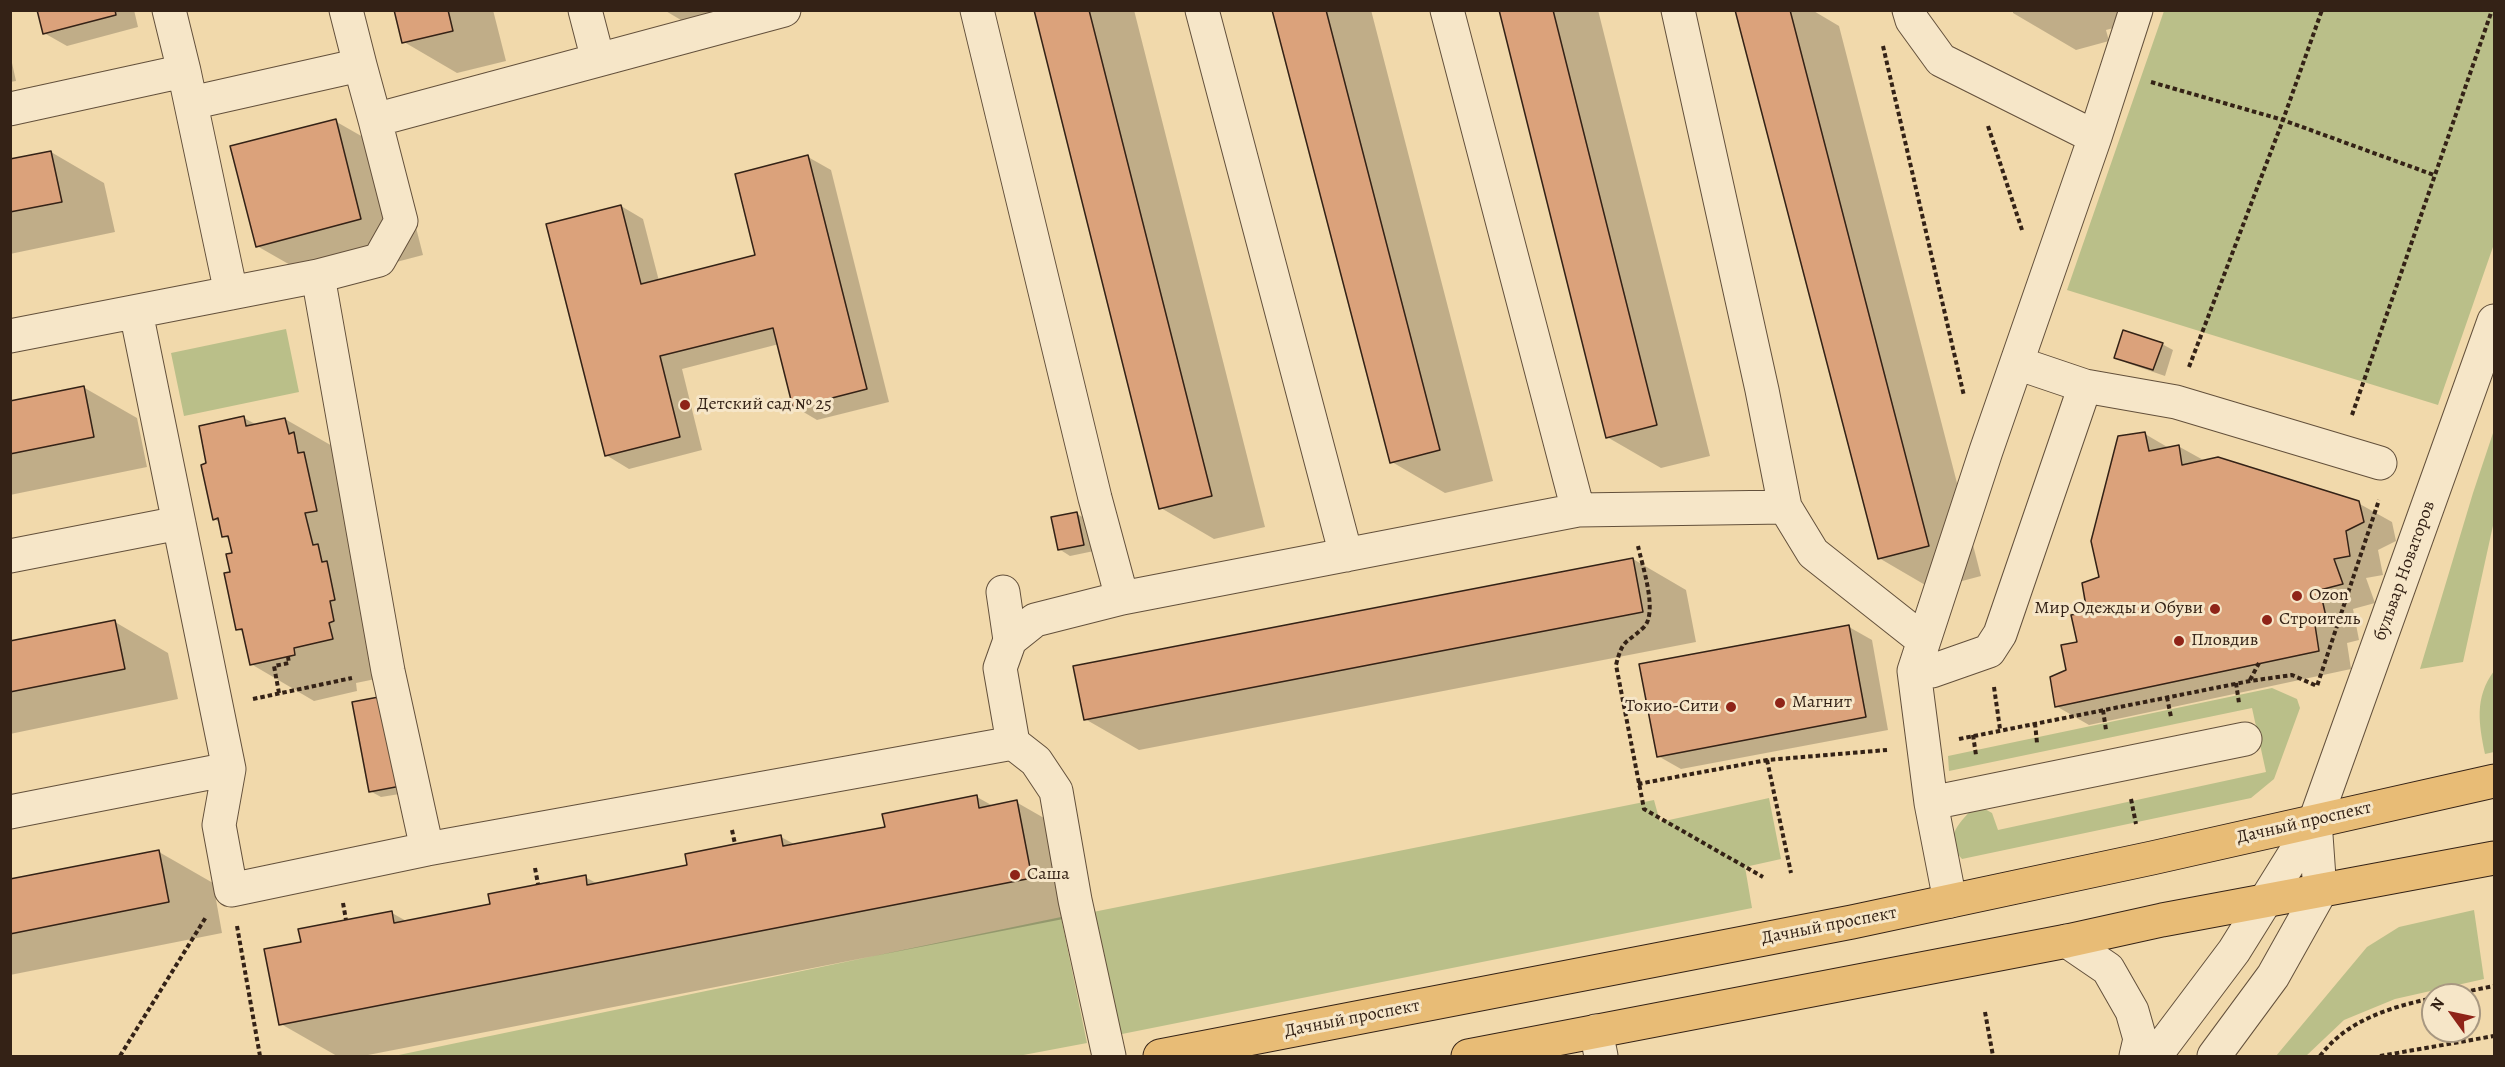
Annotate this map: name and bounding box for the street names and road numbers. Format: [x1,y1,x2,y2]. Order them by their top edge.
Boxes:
street label: бульвар Новаторов [2370,498,2440,644]
street label: Дачный проспект [2235,797,2373,849]
street label: Дачный проспект [1760,902,1898,950]
street label: Дачный проспект [1283,995,1421,1043]

